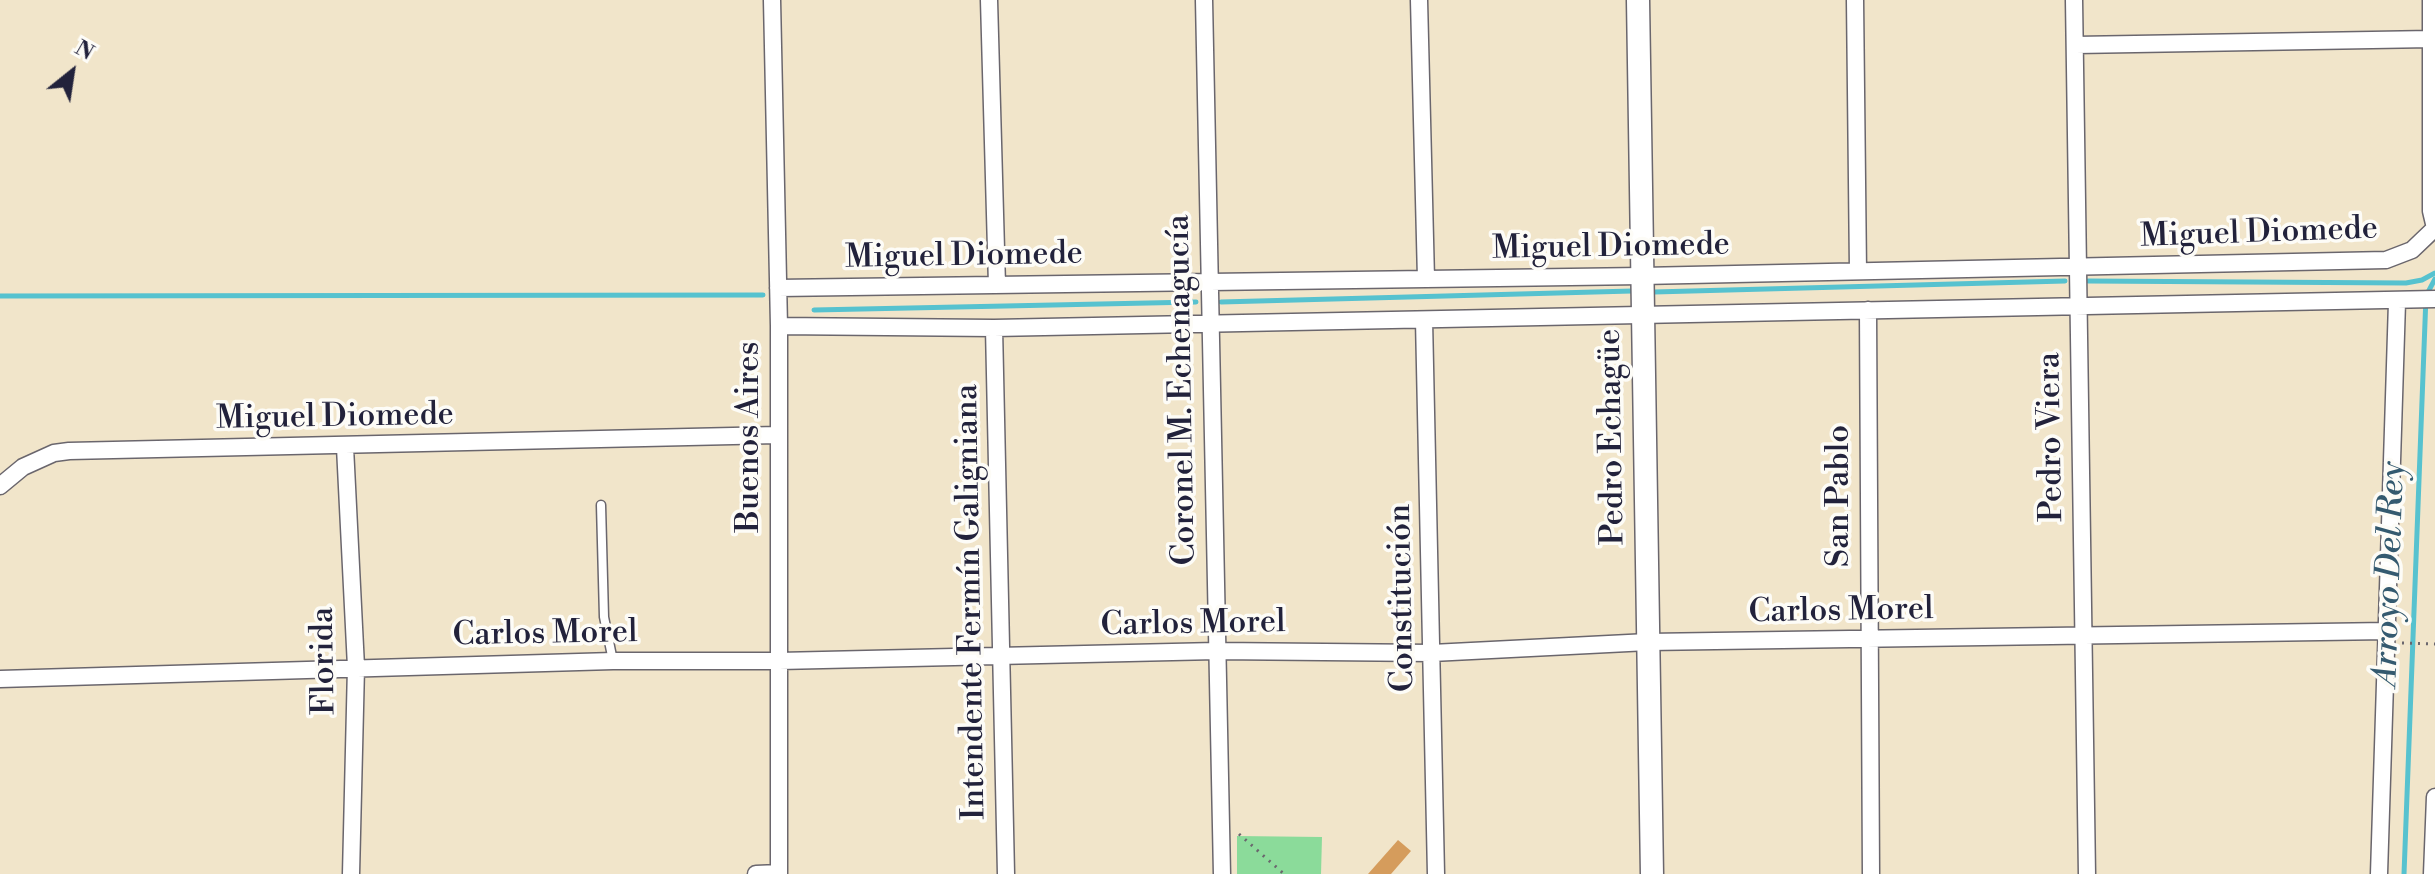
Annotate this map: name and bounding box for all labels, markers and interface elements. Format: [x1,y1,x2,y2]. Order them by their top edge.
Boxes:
north arrow [32,32,112,112]
text: N [70,35,99,67]
street label: Miguel Diomede [2139,211,2379,257]
street label: Coronel M. Echenagucía [1161,214,1205,566]
street label: Miguel Diomede [1492,227,1730,269]
street label: Miguel Diomede [845,236,1083,278]
street label: Pedro Echagüe [1592,328,1634,546]
street label: Buenos Aires [731,342,769,532]
street label: Pedro Viera [2031,352,2073,522]
street label: Intendente Fermín Galigniana [949,384,995,820]
street label: Miguel Diomede [216,397,454,439]
street label: San Pablo [1821,425,1859,567]
water label: Arroyo Del Rey [2367,461,2415,687]
street label: Constitución [1382,504,1424,692]
street label: Carlos Morel [1748,591,1934,633]
street label: Carlos Morel [1100,604,1286,646]
street label: Florida [305,607,345,715]
street label: Carlos Morel [452,614,638,656]

